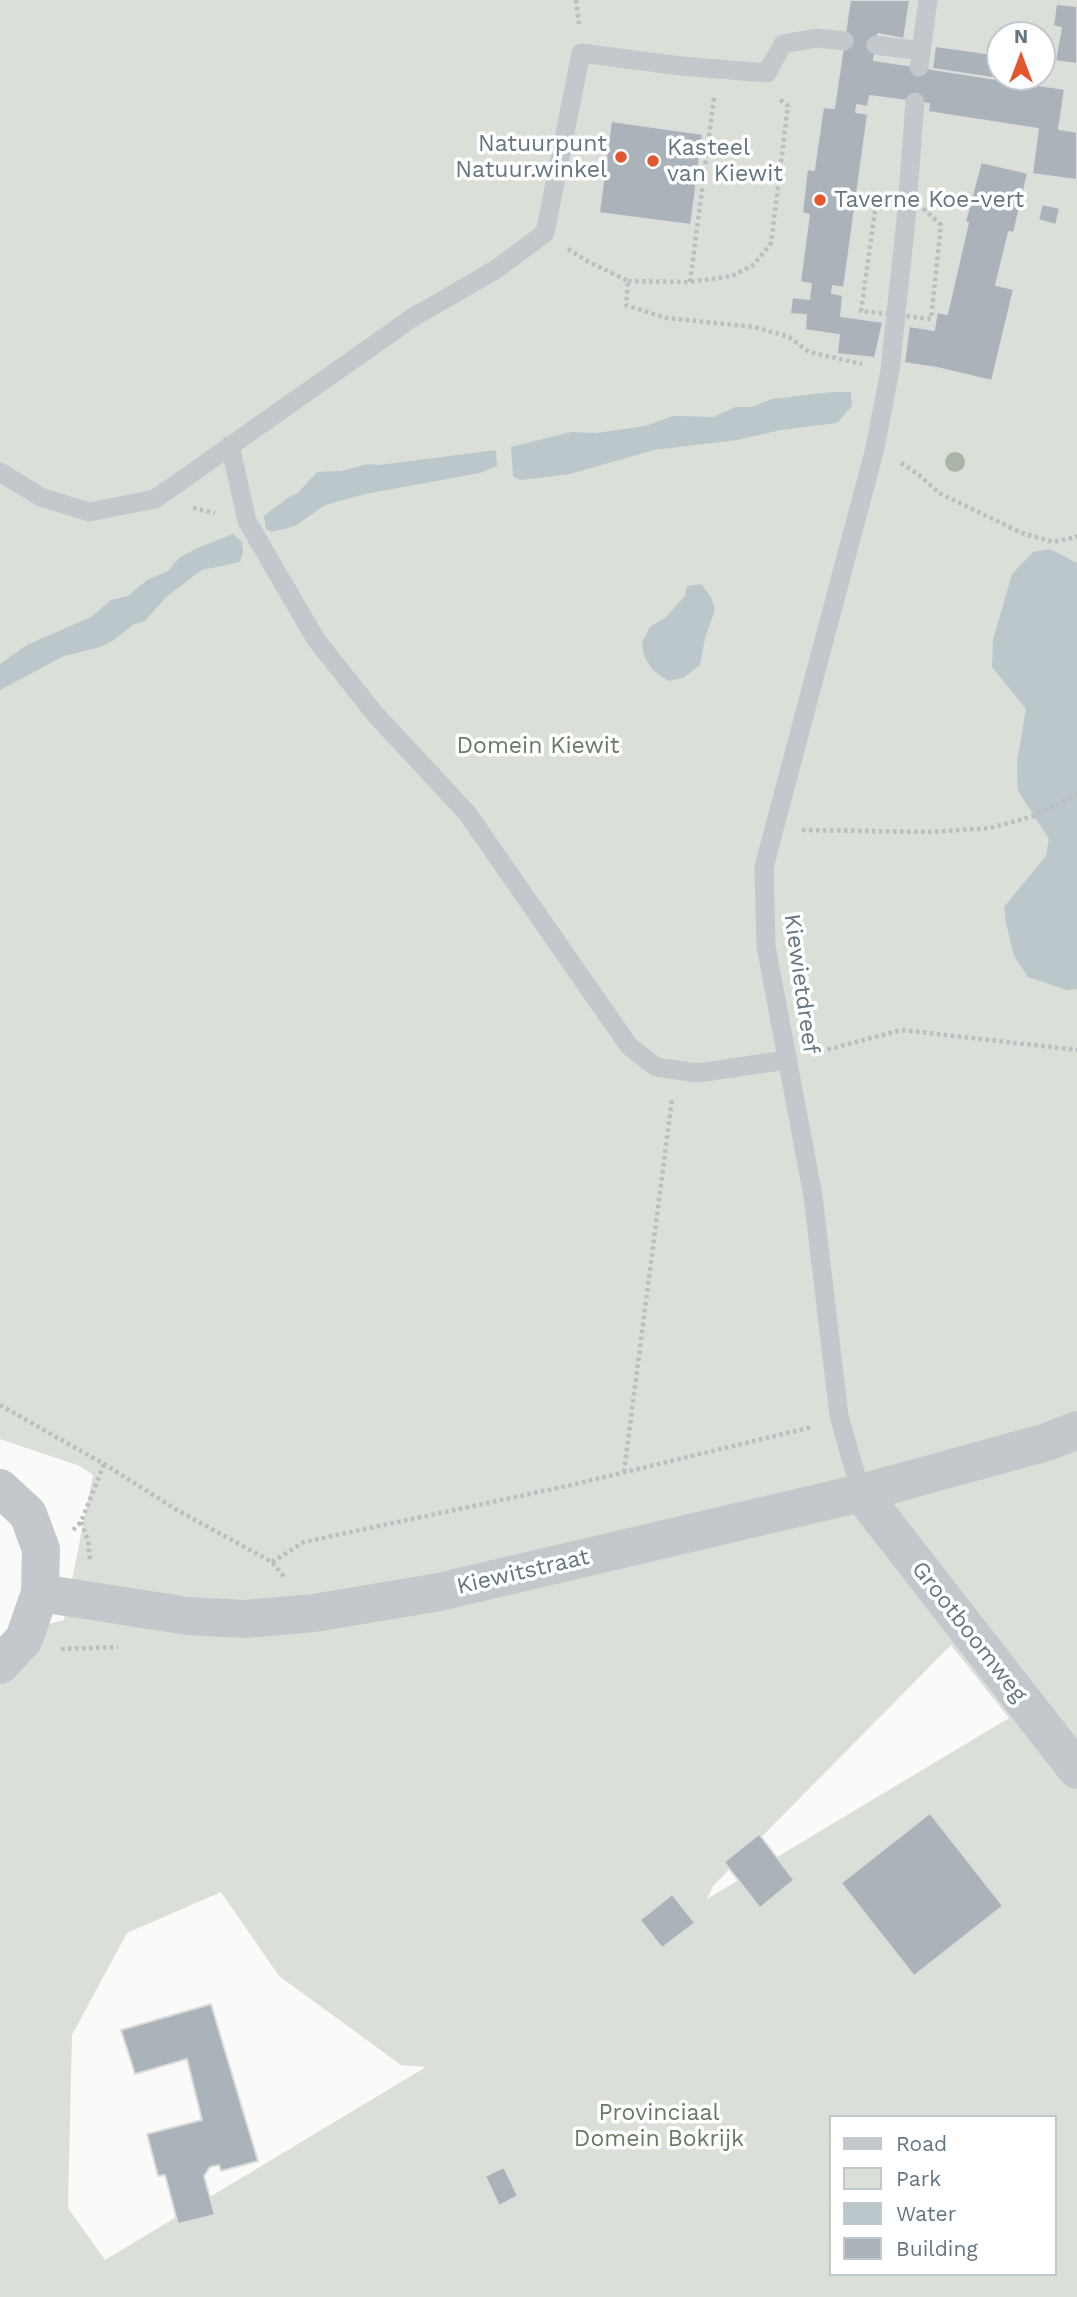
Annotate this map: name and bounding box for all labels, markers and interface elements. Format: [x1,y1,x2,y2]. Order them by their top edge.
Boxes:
north arrow [986,21,1056,91]
text: N [1014,25,1028,48]
place label: Natuurpunt Natuur.winkel [455,130,607,184]
place label: Kasteel van Kiewit [667,134,783,188]
marker: Natuurpunt Natuur.winkel [613,149,629,165]
marker: Kasteel van Kiewit [645,153,661,169]
place label: Taverne Koe-vert [834,186,1024,214]
marker: Taverne Koe-vert [812,192,828,208]
park label: Domein Kiewit [457,732,619,760]
street label: Kiewietdreef [778,912,824,1056]
street label: Kiewitstraat [454,1543,592,1601]
street label: Grootboomweg [906,1556,1032,1708]
park label: Provinciaal Domein Bokrijk [574,2099,744,2153]
legend [828,2115,1056,2276]
text: Road [896,2131,947,2156]
text: Park [896,2166,941,2191]
text: Water [896,2201,956,2226]
text: Building [896,2236,978,2261]

